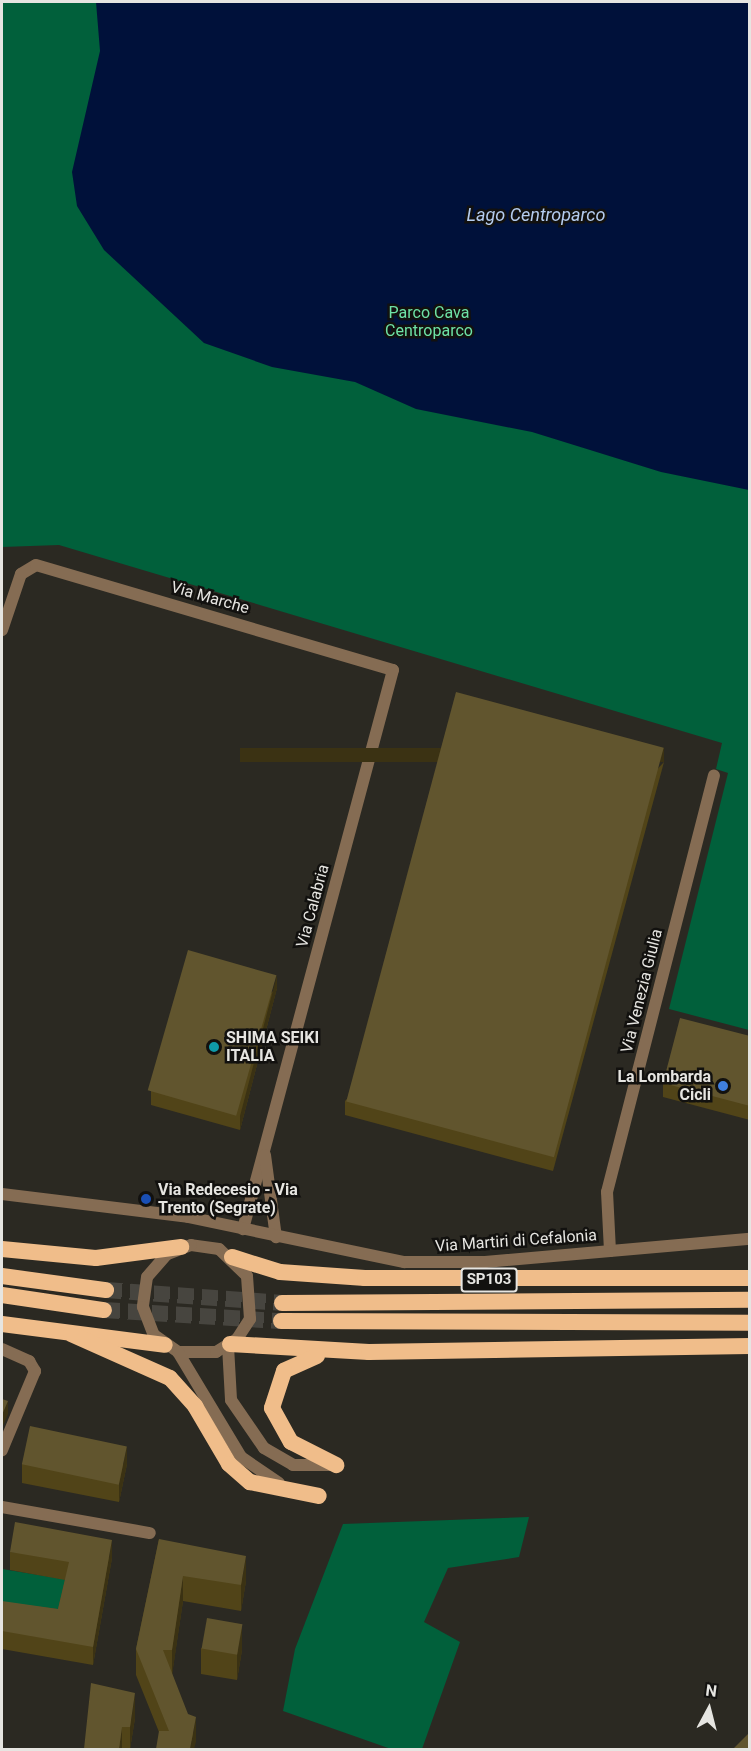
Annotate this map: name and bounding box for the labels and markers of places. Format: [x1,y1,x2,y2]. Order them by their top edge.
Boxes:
place label: SHIMA SEIKI ITALIA [226,1028,319,1066]
marker: SHIMA SEIKI ITALIA [207,1040,221,1054]
place label: La Lombarda Cicli [617,1067,711,1105]
marker: La Lombarda Cicli [716,1079,730,1093]
place label: Via Redecesio - Via Trento (Segrate) [158,1180,298,1218]
marker: Via Redecesio - Via Trento (Segrate) [139,1192,153,1206]

